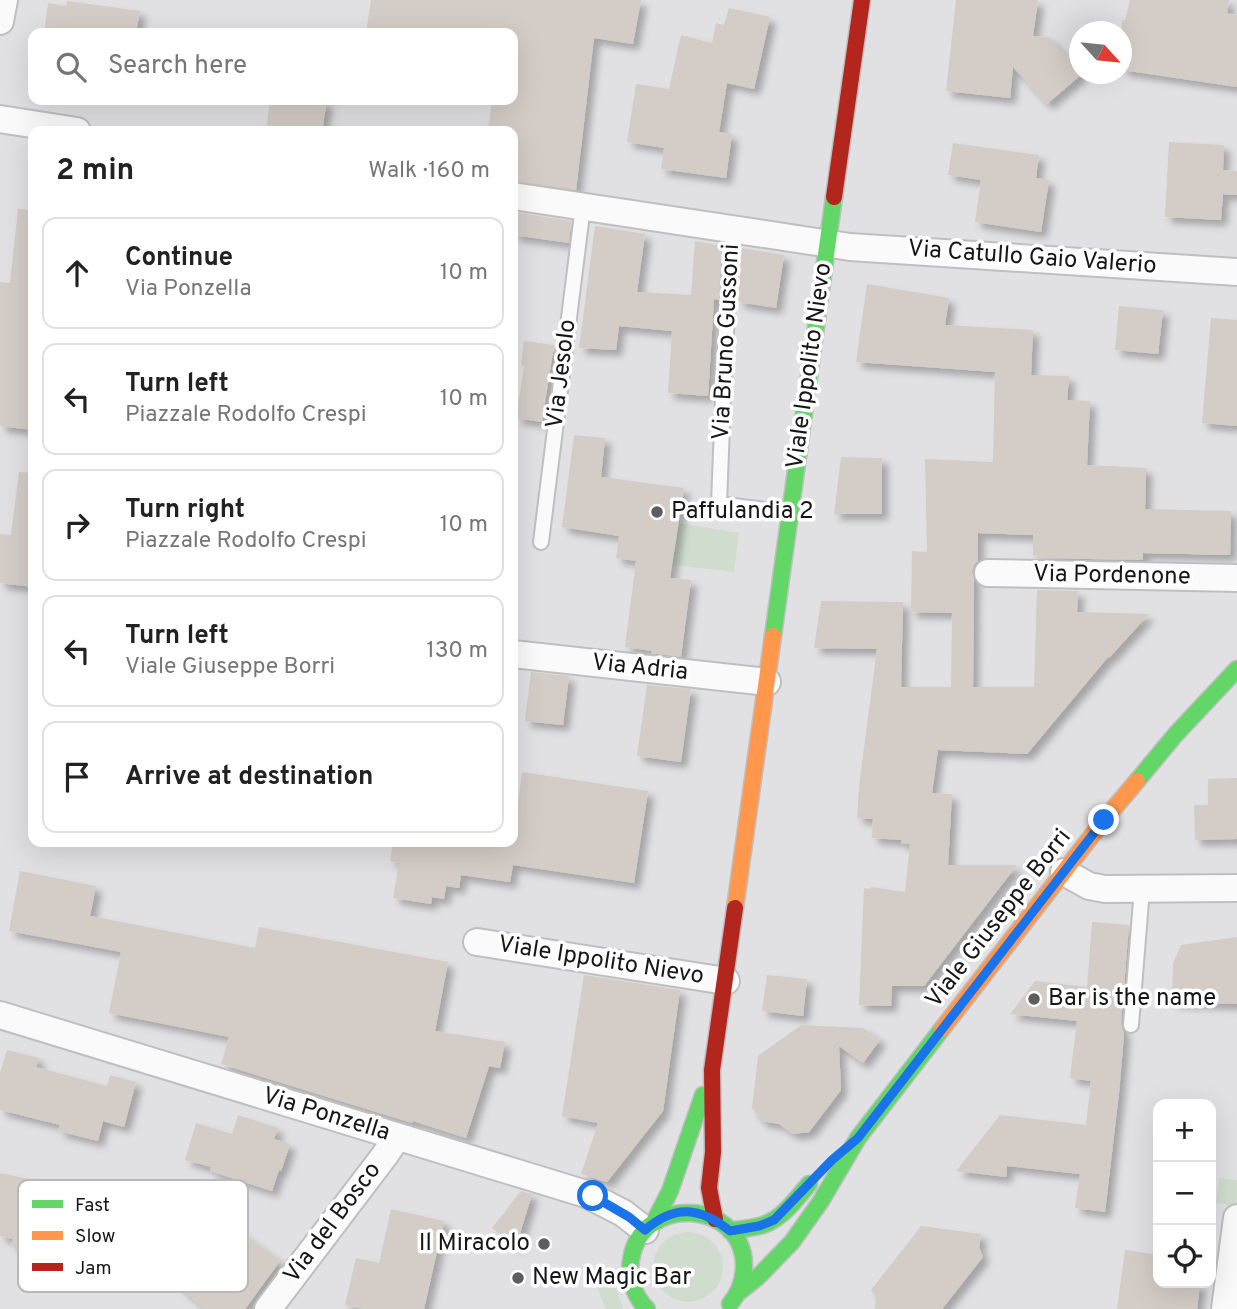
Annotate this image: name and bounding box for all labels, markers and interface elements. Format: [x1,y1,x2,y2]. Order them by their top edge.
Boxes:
north arrow [1069,21,1132,84]
search box [28,28,518,105]
icon: search [52,48,90,86]
text: Search here [108,50,247,83]
text: 2 min [56,153,134,190]
text: Walk · 160 m [368,157,490,186]
street label: Via Catullo Gaio Valerio [907,234,1157,282]
text: Continue [125,242,233,275]
street label: Via Bruno Gussoni [707,243,747,441]
icon: ahead [58,254,96,292]
text: 10 m [440,259,488,288]
street label: Viale Ippolito Nievo [781,261,839,471]
text: Via Ponzella [125,275,251,304]
street label: Via Jesolo [540,318,584,430]
text: Turn left [125,368,229,401]
icon: left [58,380,96,418]
text: 10 m [440,385,488,414]
text: Piazzale Rodolfo Crespi [125,401,367,430]
text: Turn right [125,494,245,527]
place label: Paffulandia 2 [671,497,814,527]
marker: Paffulandia 2 [649,504,665,520]
icon: right [58,506,96,544]
text: 10 m [440,511,488,540]
text: Piazzale Rodolfo Crespi [125,527,367,556]
street label: Via Pordenone [1033,560,1191,592]
text: Turn left [125,620,229,653]
icon: left [58,632,96,670]
text: 130 m [426,637,488,666]
street label: Via Adria [590,648,690,688]
text: Viale Giuseppe Borri [125,653,335,682]
icon: arrive [58,758,96,796]
text: Arrive at destination [125,761,373,794]
route end [1088,804,1119,835]
street label: Viale Giuseppe Borri [920,823,1078,1015]
street label: Viale Ippolito Nievo [496,930,706,992]
place label: Bar is the name [1048,984,1216,1014]
marker: Bar is the name [1026,991,1042,1007]
street label: Via Ponzella [259,1081,393,1149]
map controls [1153,1099,1216,1288]
button: + [1153,1099,1216,1162]
street label: Via del Bosco [278,1156,388,1290]
button: − [1153,1162,1216,1225]
legend [18,1180,248,1292]
route start [577,1180,608,1211]
text: Fast [75,1194,110,1218]
text: Slow [75,1225,115,1249]
button: locate [1153,1225,1216,1288]
place label: Il Miracolo [419,1229,530,1259]
marker: Il Miracolo [536,1236,552,1252]
text: Jam [75,1257,112,1281]
place label: New Magic Bar [532,1263,692,1293]
marker: New Magic Bar [510,1270,526,1286]

